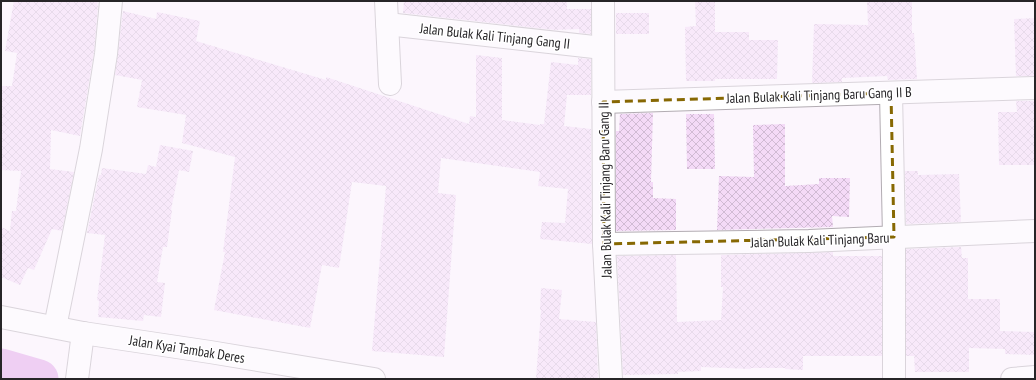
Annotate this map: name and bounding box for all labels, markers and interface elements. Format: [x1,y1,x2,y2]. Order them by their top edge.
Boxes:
street label: Jalan Bulak Kali Tinjang Gang II [418,19,571,53]
street label: Jalan Bulak Kali Tinjang Baru Gang II B [725,83,912,107]
street label: Jalan Bulak Kali Tinjang Baru Gang II [594,102,616,279]
street label: Jalan Bulak Kali Tinjang Baru [749,229,890,251]
street label: Jalan Kyai Tambak Deres [127,331,246,367]

